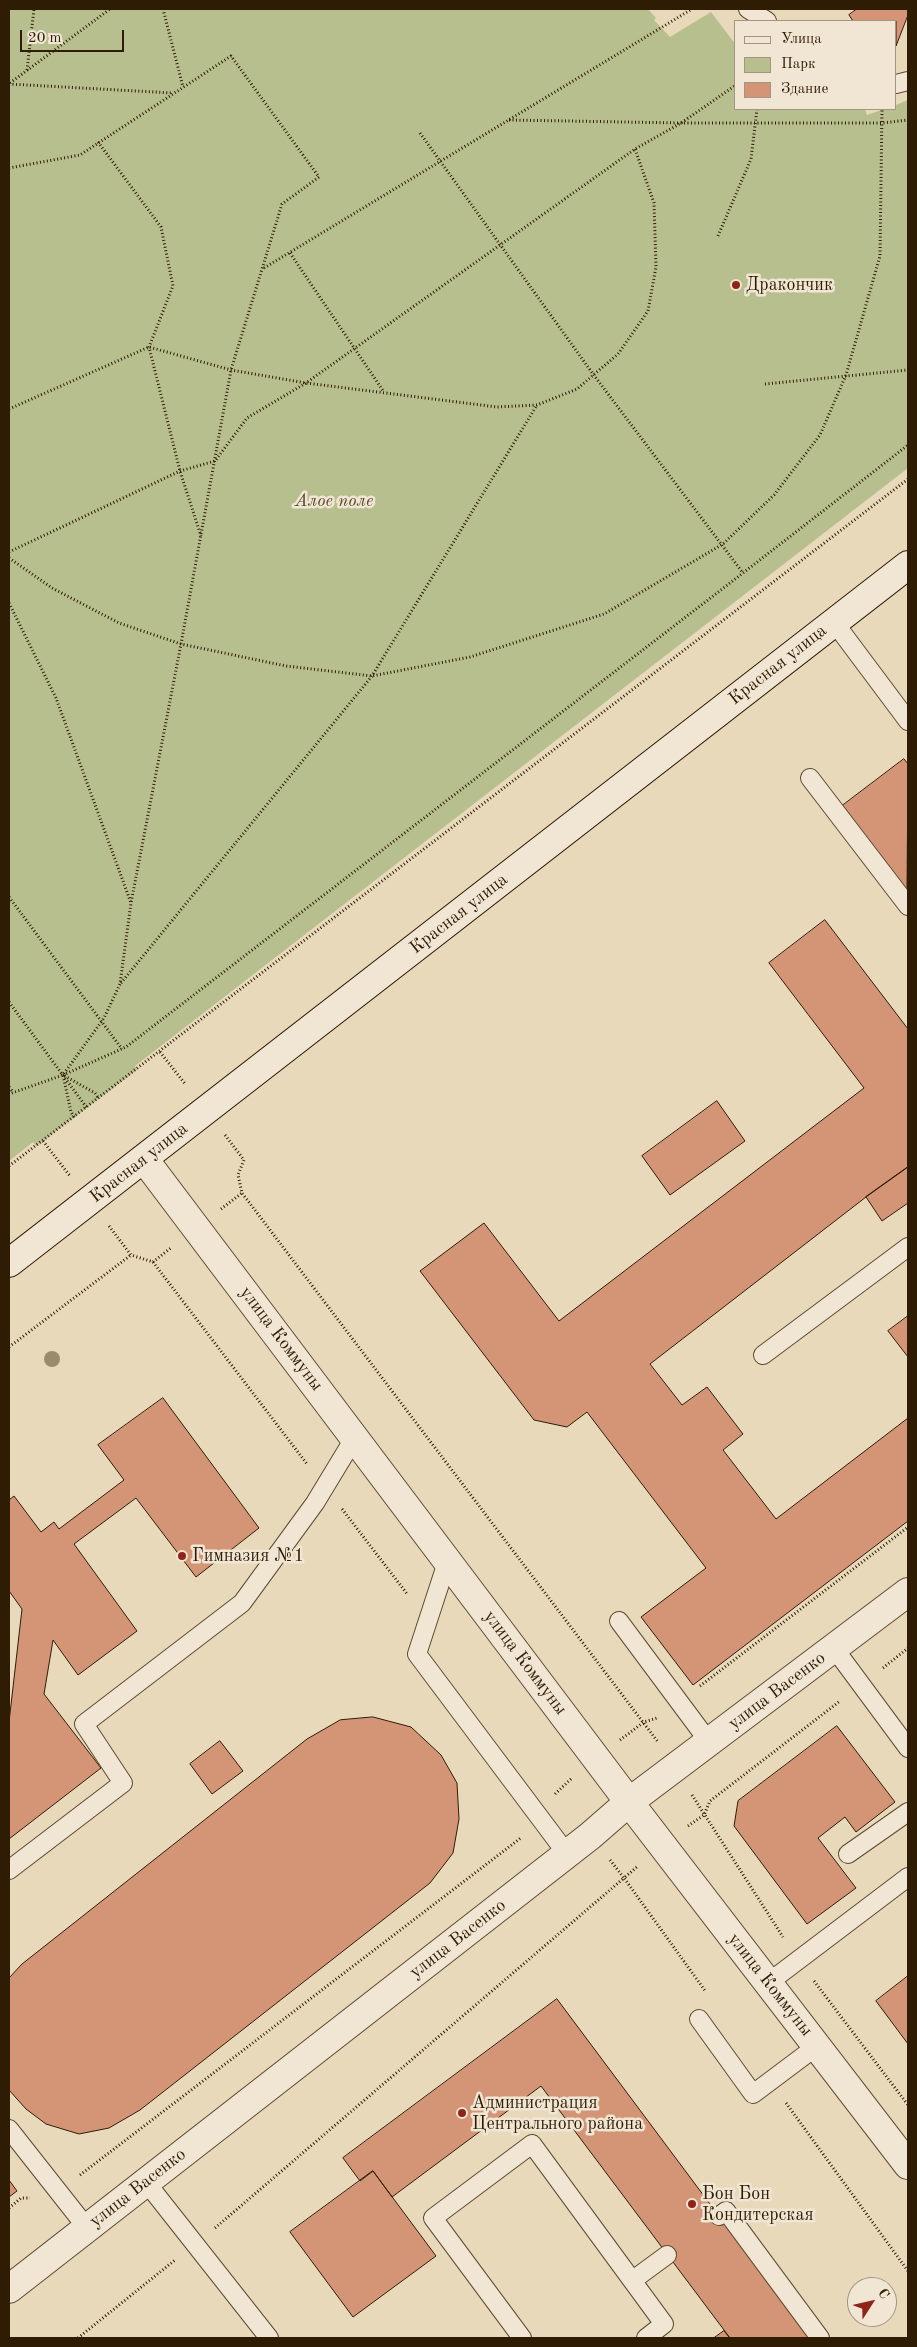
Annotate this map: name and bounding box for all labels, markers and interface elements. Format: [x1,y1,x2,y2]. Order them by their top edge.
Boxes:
scale bar [22,20,126,52]
legend [734,20,897,110]
text: 20 m [28,31,62,46]
text: Улица [781,32,822,47]
text: Парк [781,57,816,72]
text: Здание [781,82,828,97]
place label: Дракончик [746,274,833,296]
marker: Дракончик [730,279,742,291]
park label: Алое поле [295,490,373,512]
street label: Красная улица [725,620,831,710]
street label: Красная улица [406,869,512,959]
street label: Красная улица [86,1118,192,1208]
street label: улица Коммуны [235,1283,327,1395]
place label: Гимназия №1 [192,1545,304,1567]
marker: Гимназия №1 [176,1550,188,1562]
street label: улица Коммуны [479,1607,571,1719]
street label: улица Васенко [724,1647,830,1735]
street label: улица Васенко [406,1895,510,1983]
street label: улица Коммуны [723,1929,817,2041]
place label: Администрация Центрального района [472,2092,643,2134]
marker: Администрация Центрального района [456,2107,468,2119]
street label: улица Васенко [86,2144,190,2232]
place label: Бон Бон Кондитерская [702,2183,814,2226]
marker: Бон Бон Кондитерская [686,2198,698,2210]
north arrow [847,2277,897,2327]
text: С [875,2286,892,2302]

